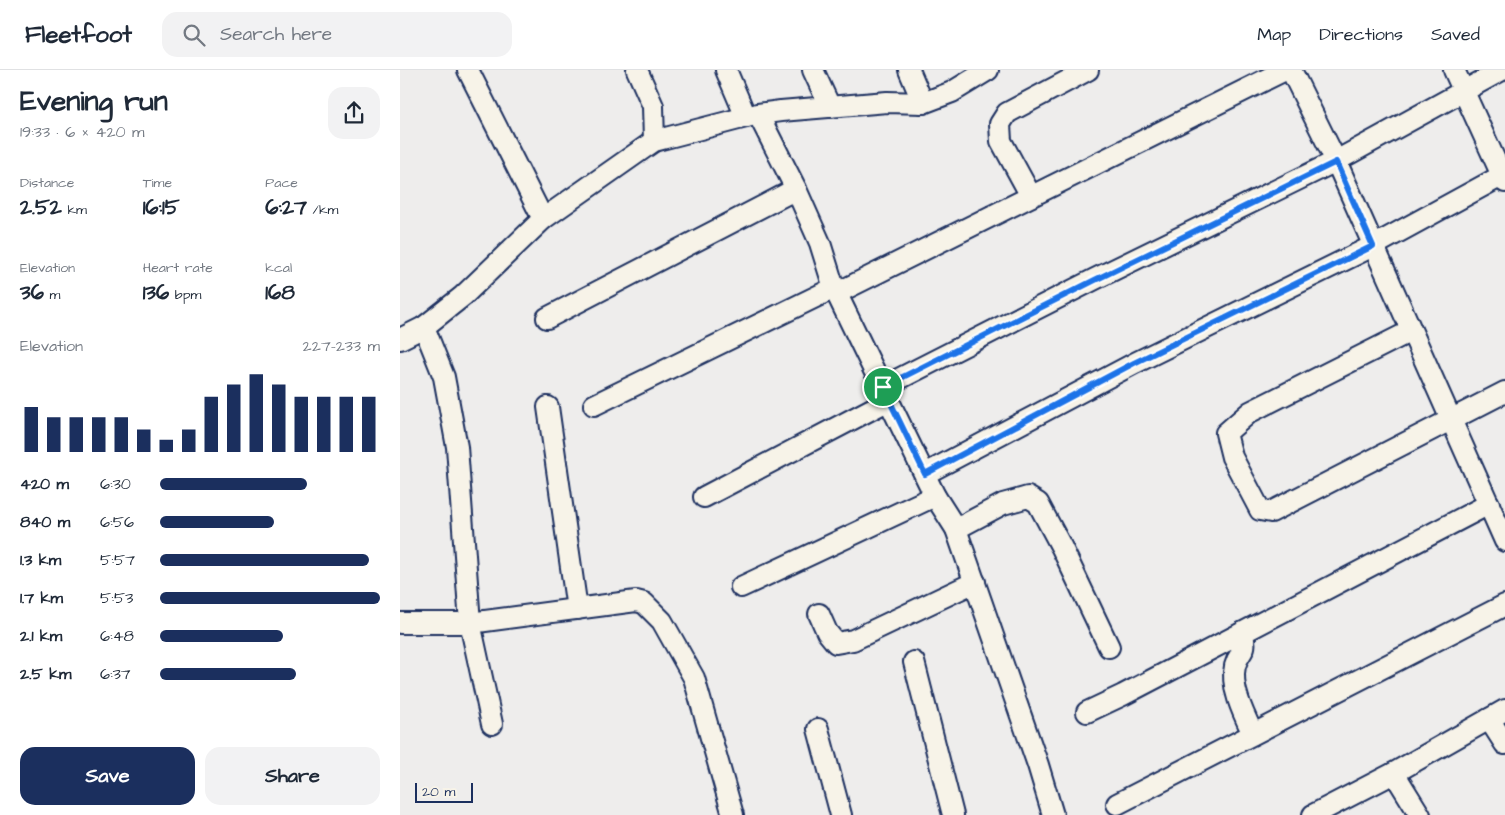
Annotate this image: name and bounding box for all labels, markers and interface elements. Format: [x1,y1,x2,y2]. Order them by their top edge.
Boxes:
search box [162,12,512,57]
text: Fleetfoot [25,18,132,52]
icon: search [180,21,208,49]
text: Search here [220,21,332,48]
text: Map [1257,22,1291,47]
text: Directions [1319,22,1403,47]
text: Saved [1431,22,1480,47]
text: Evening run [20,82,168,121]
button: share [328,87,380,139]
text: 19:33 · 6 × 420 m [20,121,145,143]
text: Distance [20,173,74,193]
text: Time [143,173,172,193]
text: Pace [265,173,298,193]
text: 2.52 [20,193,62,222]
text: 16:15 [143,193,180,222]
text: 6:27 [265,193,307,222]
text: km [62,200,87,220]
text: /km [307,200,338,220]
text: Elevation [20,258,75,278]
text: Heart rate [143,258,213,278]
text: kcal [265,258,292,278]
text: 36 [20,278,44,307]
text: 136 [143,278,169,307]
text: 168 [265,278,295,307]
text: m [44,285,60,305]
text: bpm [169,285,201,305]
text: Elevation [20,335,83,357]
text: 227–233 m [303,335,380,357]
pin [862,366,904,408]
icon: arrive [869,373,897,401]
text: 420 m [20,473,69,495]
text: 6:30 [100,473,131,495]
text: 840 m [20,511,70,533]
text: 6:56 [100,511,134,533]
text: 1.3 km [20,549,61,571]
text: 5:57 [100,549,135,571]
text: 1.7 km [20,587,63,609]
text: 5:53 [100,587,133,609]
text: 2.1 km [20,625,62,647]
text: 6:48 [100,625,134,647]
text: 2.5 km [20,663,71,685]
text: 6:37 [100,663,131,685]
button: Save [20,747,195,805]
button: Share [205,747,380,805]
scale bar [415,780,472,803]
text: 20 m [422,782,455,802]

